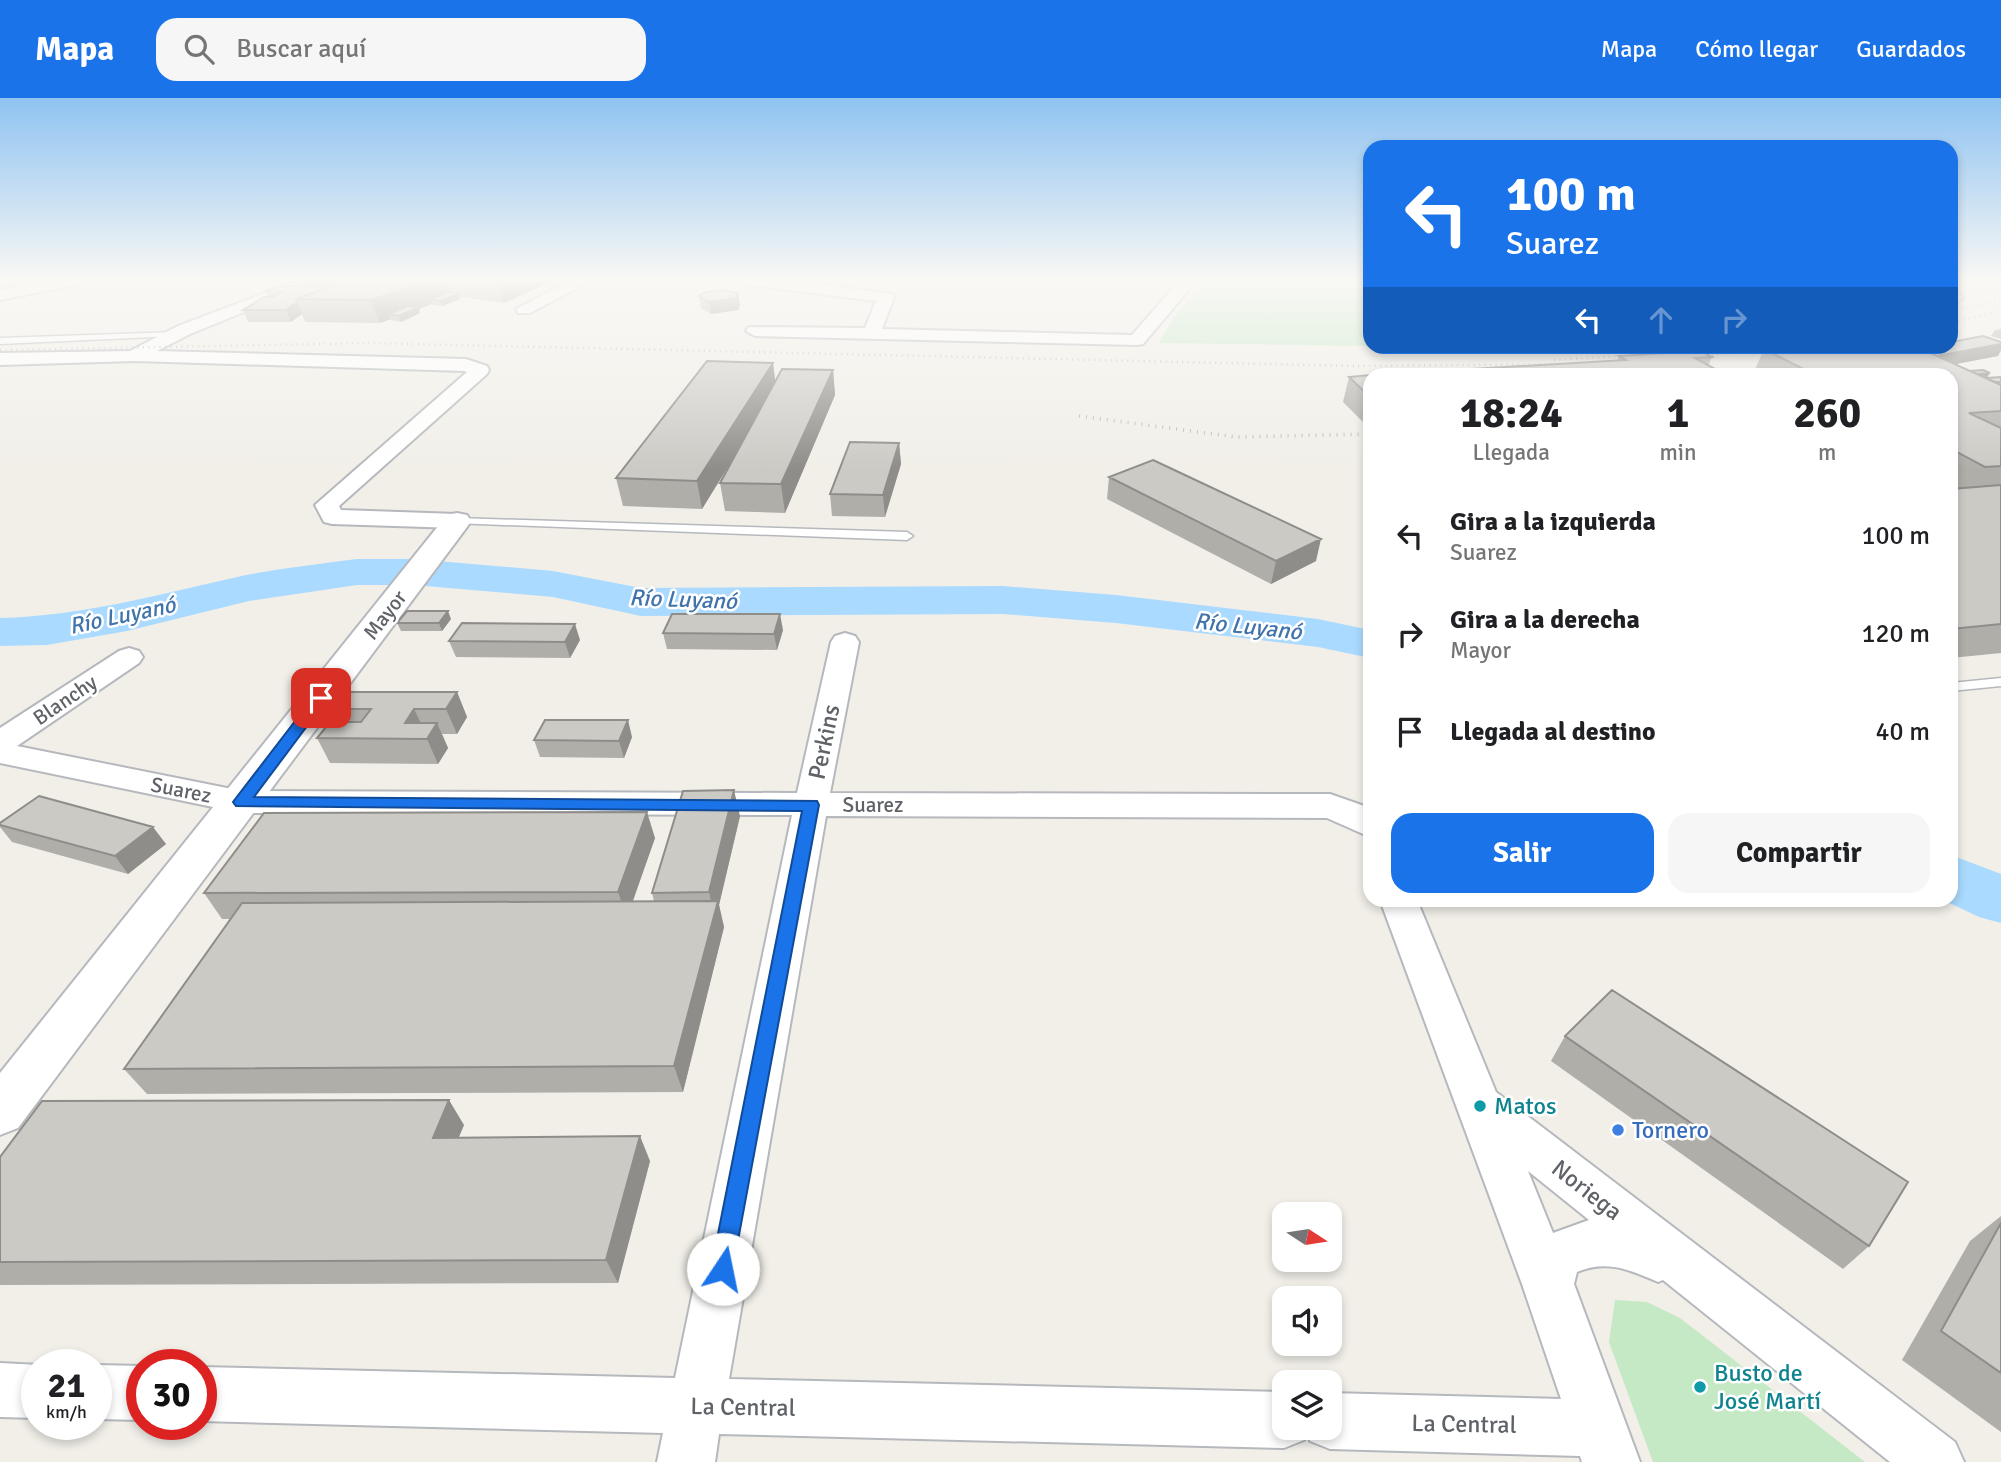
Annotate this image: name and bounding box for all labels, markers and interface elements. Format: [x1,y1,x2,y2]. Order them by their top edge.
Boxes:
search box [156,18,646,81]
text: Mapa [35,29,114,70]
icon: search [180,30,218,68]
text: Buscar aquí [236,33,366,65]
text: Mapa [1601,34,1657,64]
text: Cómo llegar [1695,34,1818,64]
text: Guardados [1856,34,1966,64]
text: 100 m [1506,164,1636,224]
icon: left [1391,168,1482,259]
text: Suarez [1506,224,1599,263]
icon: left [1569,301,1607,339]
icon: ahead [1642,301,1680,339]
icon: right [1715,301,1753,339]
text: 18:24 [1460,388,1563,439]
text: 1 [1667,388,1689,439]
text: 260 [1793,388,1861,439]
text: Llegada [1473,438,1550,467]
text: min [1659,438,1697,467]
text: m [1818,438,1836,467]
text: Gira a la izquierda [1450,506,1656,538]
icon: left [1391,517,1429,555]
text: 100 m [1861,520,1930,552]
text: Suarez [1450,538,1517,567]
water label: Río Luyanó [629,583,739,616]
street label: Mayor [358,585,413,645]
water label: Río Luyanó [66,590,180,641]
text: Gira a la derecha [1450,604,1640,636]
water label: Río Luyanó [1193,606,1305,647]
icon: right [1391,615,1429,653]
text: 120 m [1861,618,1930,650]
text: Mayor [1450,636,1511,665]
pin [291,668,351,728]
street label: Blanchy [28,669,102,731]
icon: arrive [302,679,340,717]
street label: Perkins [801,702,847,782]
icon: arrive [1391,713,1429,751]
text: Llegada al destino [1450,716,1656,748]
text: 40 m [1875,716,1930,748]
street label: Suarez [149,771,213,809]
street label: Suarez [842,792,904,818]
button: Salir [1391,813,1654,893]
button: Compartir [1668,813,1930,893]
place label: Matos [1494,1091,1556,1121]
marker: Matos [1472,1098,1488,1114]
place label: Tornero [1632,1115,1709,1145]
marker: Tornero [1610,1122,1626,1138]
street label: Noriega [1546,1153,1628,1227]
north arrow [1272,1202,1342,1272]
map controls [1272,1202,1342,1440]
position arrow [686,1232,760,1306]
button: sound [1272,1286,1342,1356]
speed limit sign: 30 [126,1349,217,1440]
place label: Busto de José Martí [1714,1358,1822,1416]
text: 21 [48,1364,85,1407]
button: layers [1272,1370,1342,1440]
marker: Busto de José Martí [1692,1379,1708,1395]
street label: La Central [690,1391,796,1423]
text: km/h [46,1401,87,1423]
street label: La Central [1411,1408,1517,1440]

